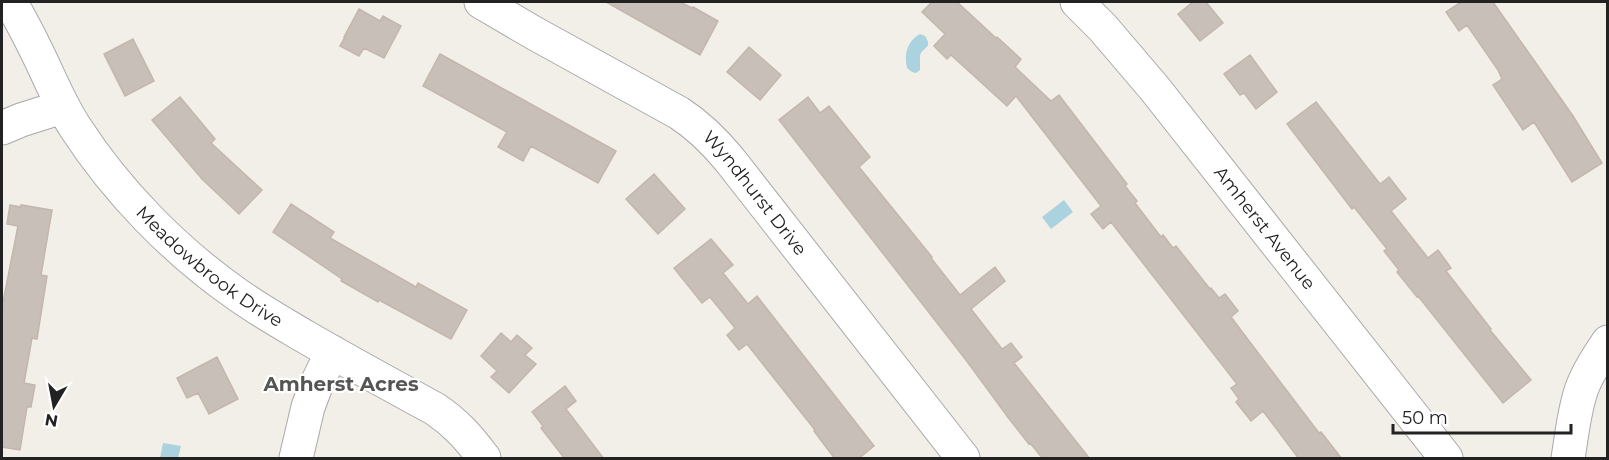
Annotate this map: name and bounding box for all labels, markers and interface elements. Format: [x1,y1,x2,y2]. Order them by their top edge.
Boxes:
street label: Wyndhurst Drive [698,126,811,260]
street label: Amherst Avenue [1209,162,1320,294]
street label: Meadowbrook Drive [131,202,287,332]
district label: Amherst Acres [262,372,419,396]
north arrow [24,376,84,436]
scale bar [1393,397,1572,435]
text: 50 m [1402,407,1448,429]
text: N [43,410,60,431]

